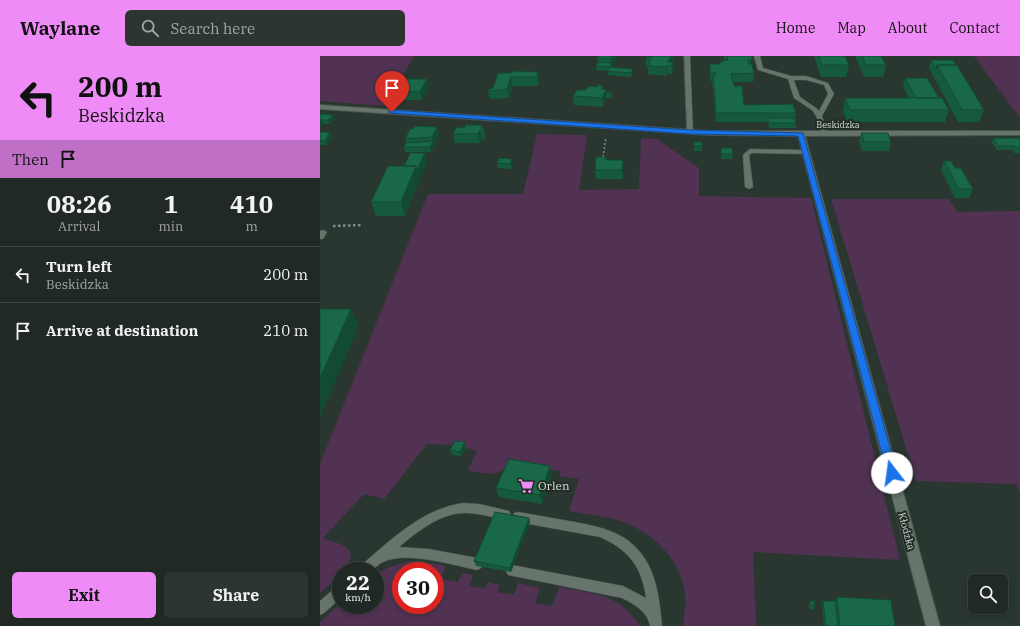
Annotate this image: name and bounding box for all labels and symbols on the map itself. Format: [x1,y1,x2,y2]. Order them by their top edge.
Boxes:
pin [375,71,409,112]
street label: Beskidzka [816,119,860,130]
position arrow [871,452,913,494]
supermarket icon: Orlen [517,477,535,495]
place label: Orlen [538,478,570,493]
street label: Kłodzka [895,511,918,552]
speed limit sign: 30 [392,562,444,614]

